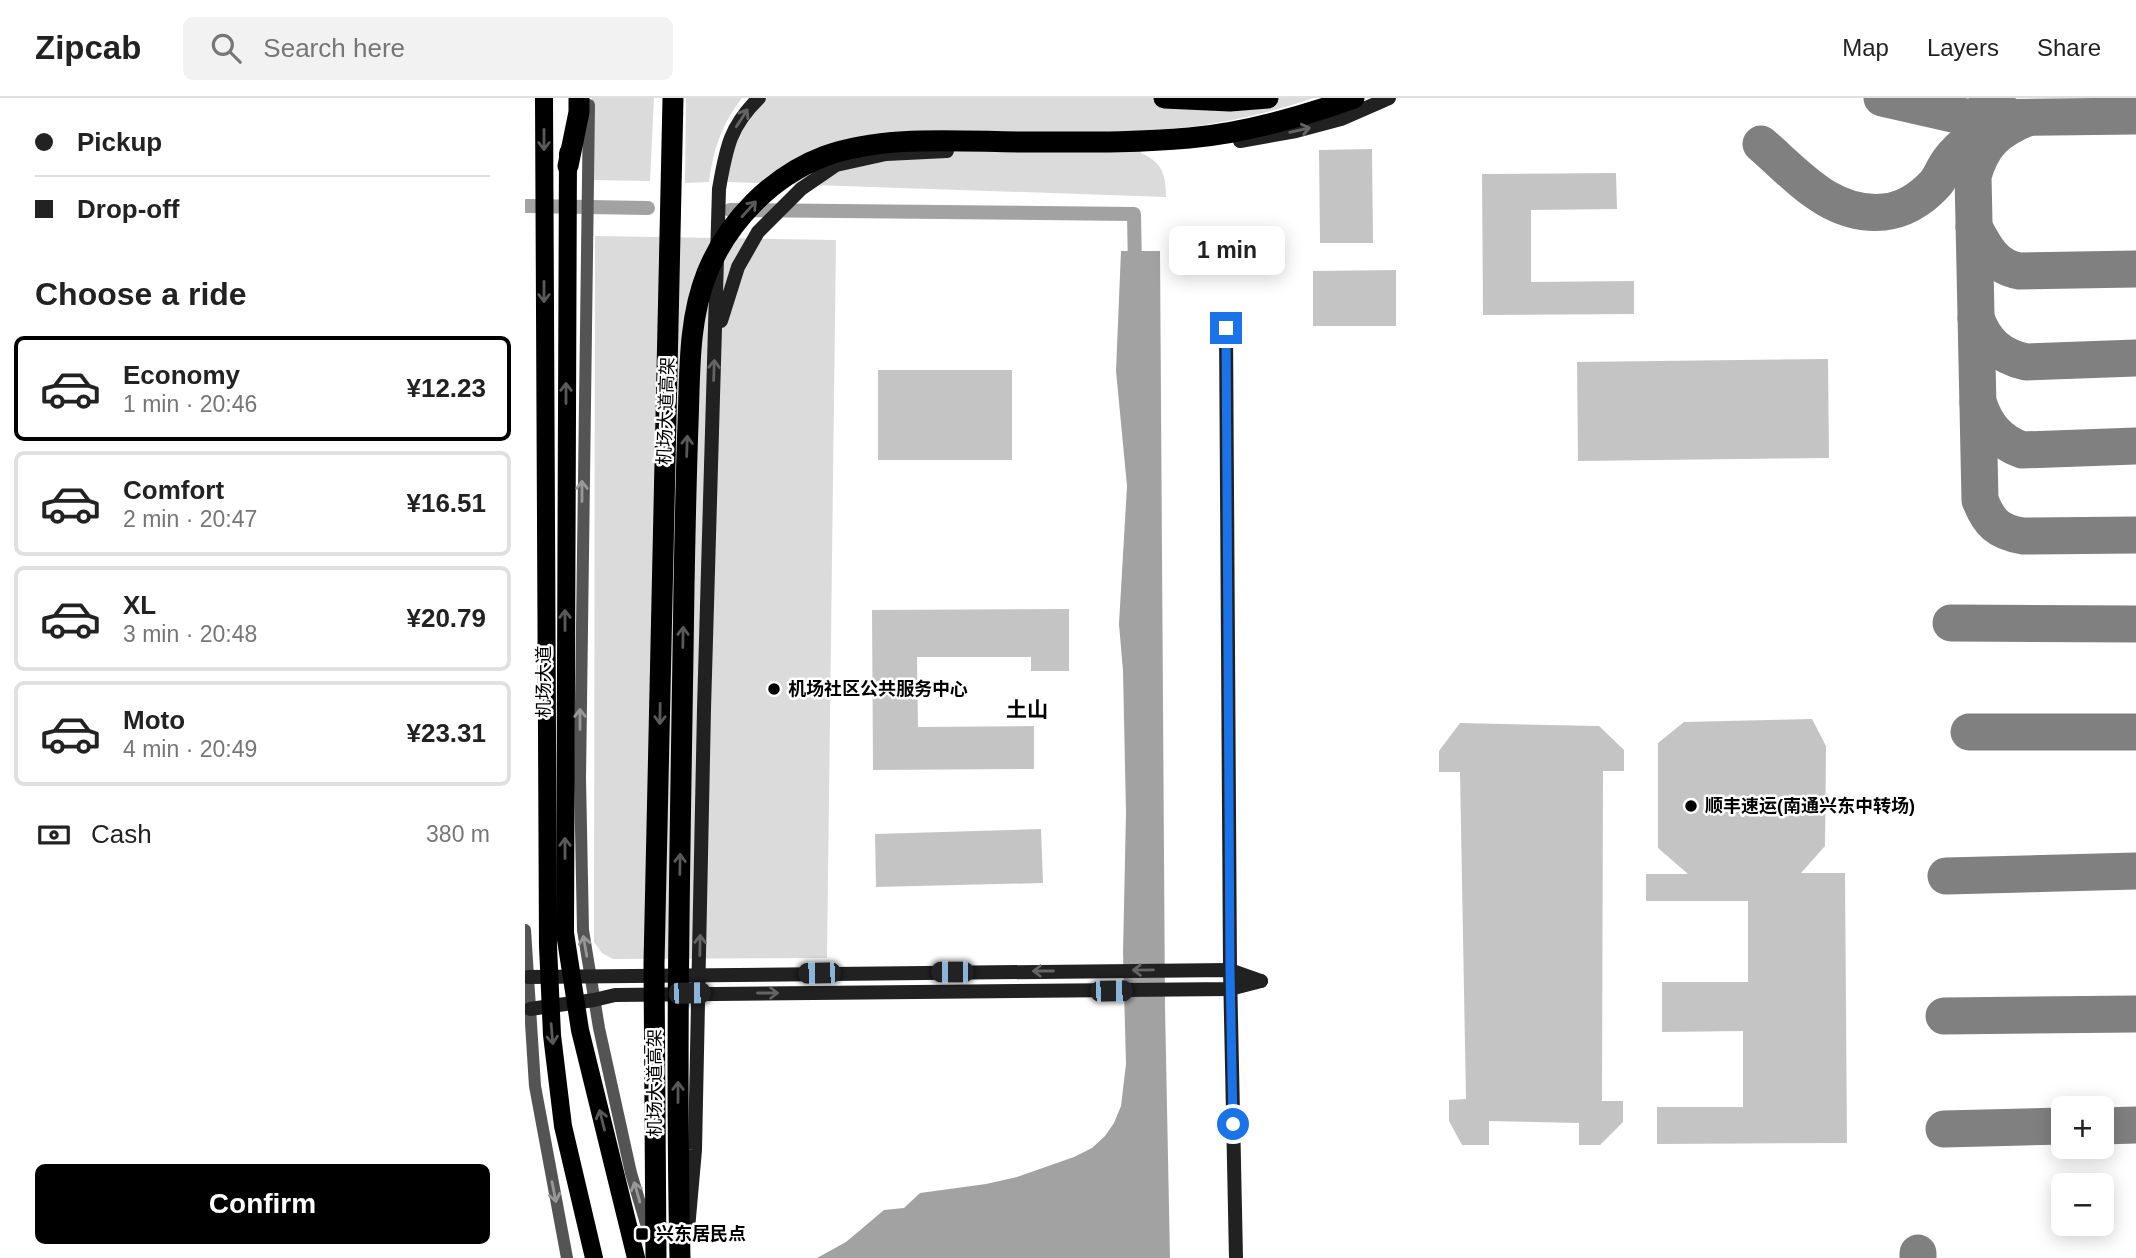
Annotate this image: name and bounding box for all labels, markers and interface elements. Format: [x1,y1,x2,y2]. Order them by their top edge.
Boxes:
search box [183,17,673,80]
text: Zipcab [35,29,141,66]
icon: search [207,29,245,67]
text: Search here [263,33,405,63]
text: Map [1842,34,1889,61]
text: Layers [1927,34,1999,61]
text: Share [2037,34,2101,61]
one-way arrow [734,109,749,128]
one-way arrow [1288,122,1311,136]
text: Pickup [77,127,162,157]
one-way arrow [537,128,551,151]
text: Drop-off [77,194,180,224]
one-way arrow [741,200,757,218]
callout: 1 min [1168,226,1284,275]
text: 1 min [1197,237,1257,263]
text: Choose a ride [35,276,247,312]
one-way arrow [537,280,551,303]
route end [1210,312,1242,344]
icon: car [39,357,102,420]
street label: 机场大道高架 [654,357,678,465]
one-way arrow [707,358,720,381]
text: Economy [123,360,240,390]
text: ¥12.23 [406,373,486,403]
one-way arrow [559,382,573,405]
text: 1 min · 20:46 [123,391,257,417]
one-way arrow [681,435,694,458]
icon: car [39,472,102,535]
text: Comfort [123,475,224,505]
one-way arrow [575,480,589,503]
text: ¥16.51 [406,488,486,518]
text: 2 min · 20:47 [123,506,257,532]
icon: car [39,587,102,650]
text: XL [123,590,156,620]
text: ¥20.79 [406,603,486,633]
one-way arrow [558,609,572,632]
text: 3 min · 20:48 [123,621,257,647]
one-way arrow [676,626,690,649]
street label: 机场大道 [534,646,554,718]
place label: 机场社区公共服务中心 [788,679,968,699]
marker: 机场社区公共服务中心 [766,681,782,697]
district label: 土山 [1006,698,1048,721]
icon: car [39,702,102,765]
one-way arrow [653,702,666,725]
text: Moto [123,705,185,735]
one-way arrow [573,707,587,730]
text: ¥23.31 [406,718,486,748]
text: 4 min · 20:49 [123,736,257,762]
place label: 顺丰速运(南通兴东中转场) [1705,796,1915,816]
marker: 顺丰速运(南通兴东中转场) [1683,798,1699,814]
icon: cash [35,816,73,854]
text: Cash [91,819,152,849]
text: 380 m [426,821,490,847]
one-way arrow [558,837,572,860]
one-way arrow [673,853,687,876]
one-way arrow [693,934,706,957]
one-way arrow [578,935,591,958]
car [798,962,841,984]
car [932,962,974,983]
one-way arrow [1032,964,1055,978]
one-way arrow [1132,964,1155,977]
car [1090,980,1133,1002]
car [668,982,711,1004]
one-way arrow [756,986,779,1000]
one-way arrow [546,1022,559,1045]
street label: 机场大道高架 [645,1029,665,1137]
one-way arrow [671,1081,685,1104]
map controls [2051,1096,2114,1236]
button: + [2051,1096,2114,1159]
route start [1217,1108,1249,1140]
one-way arrow [595,1110,608,1132]
button: Confirm [35,1164,490,1244]
button: − [2051,1173,2114,1236]
one-way arrow [548,1180,562,1203]
one-way arrow [629,1182,642,1204]
place label: 兴东居民点 [656,1224,746,1244]
marker: 兴东居民点 [634,1226,650,1242]

